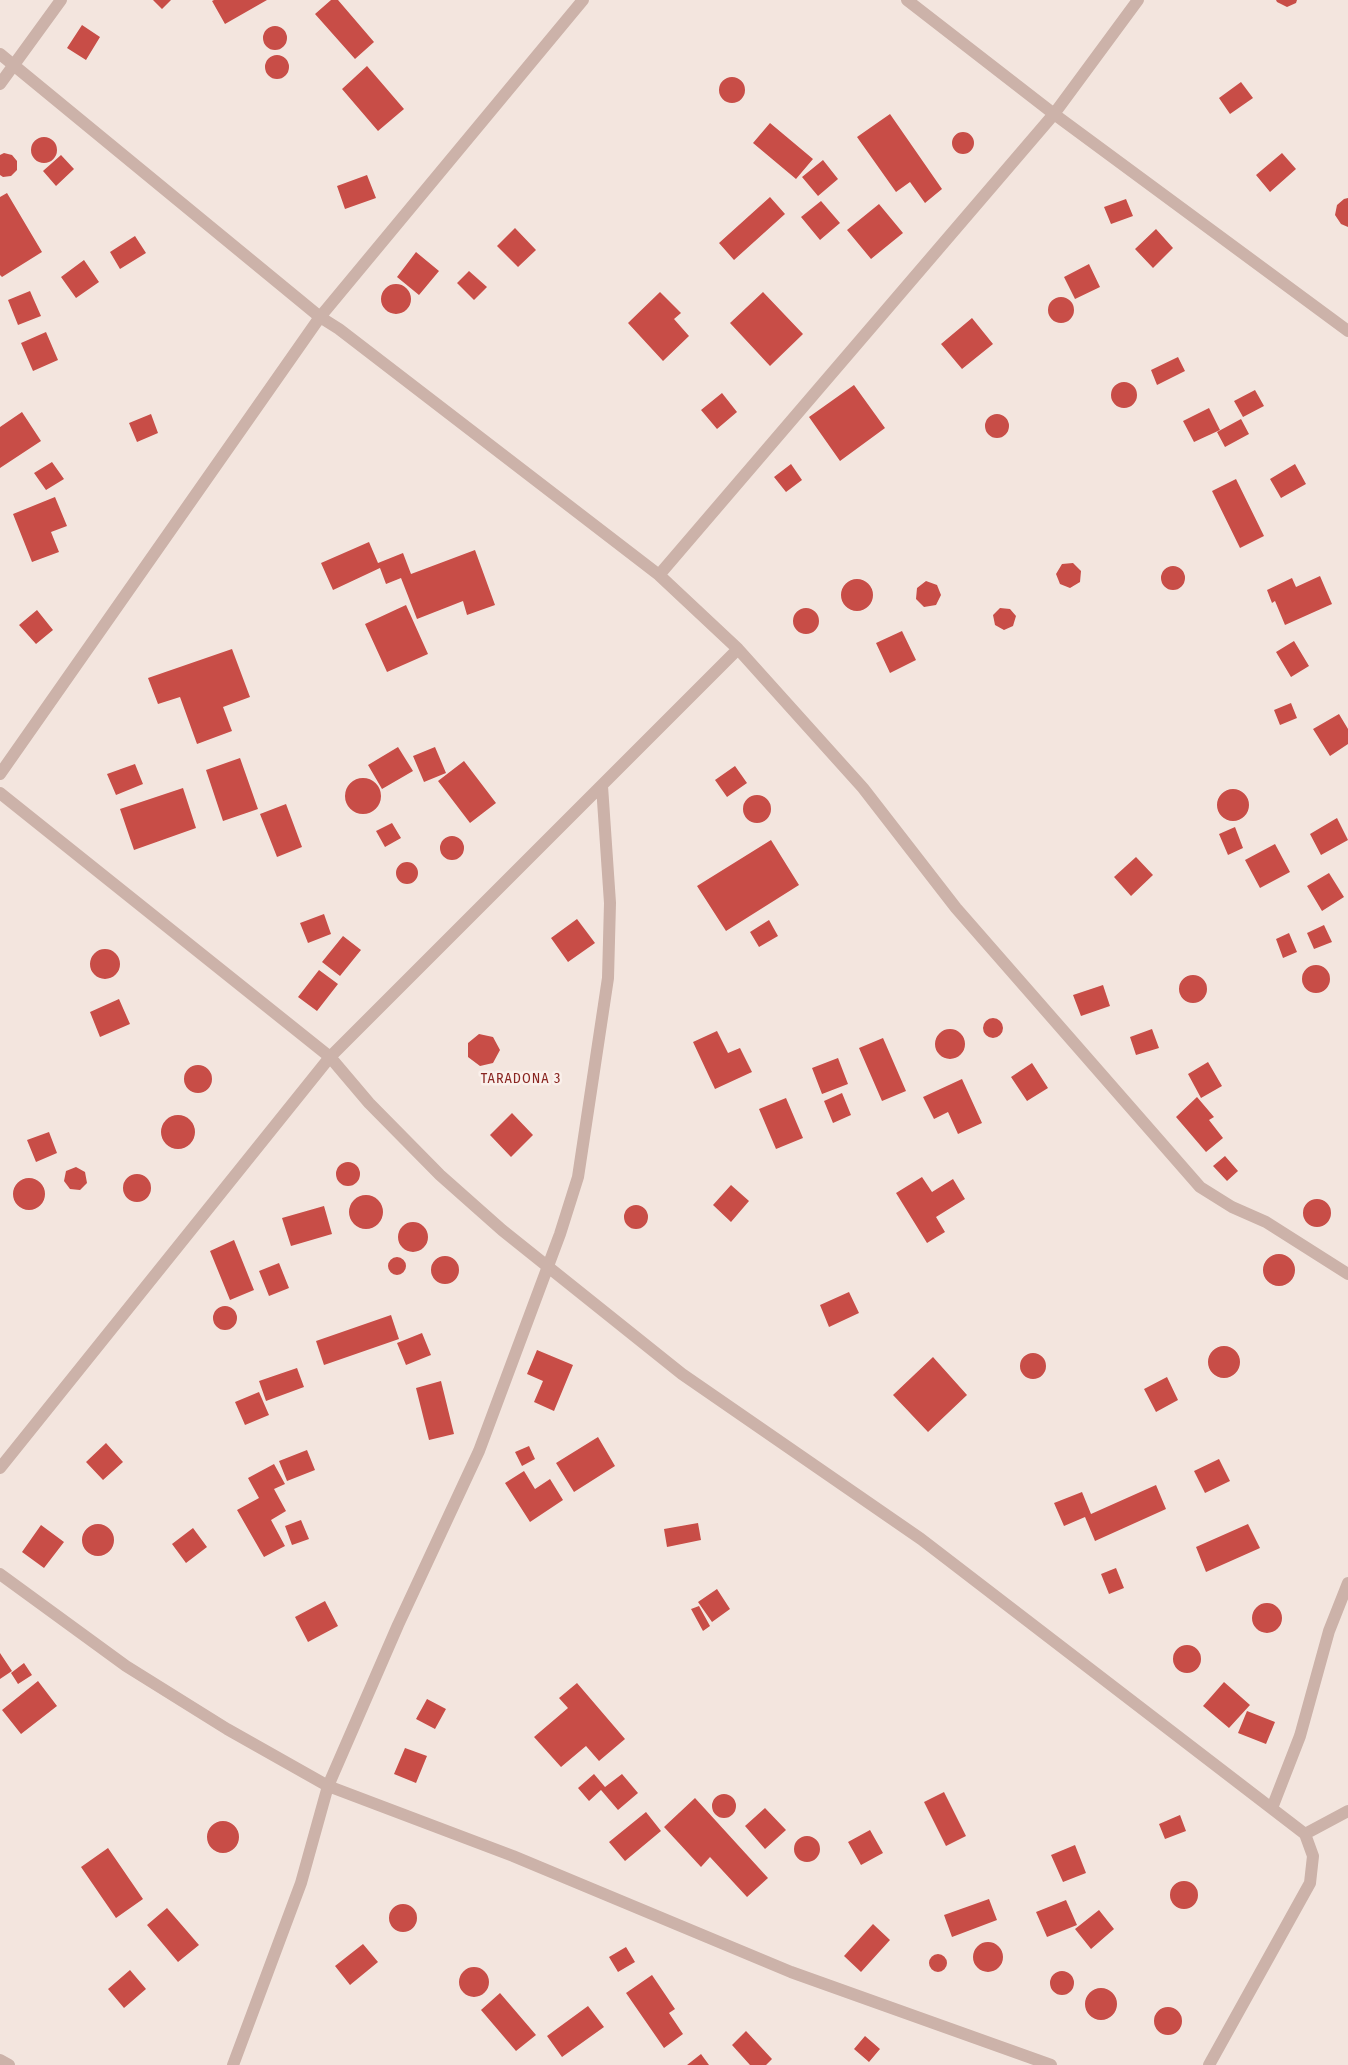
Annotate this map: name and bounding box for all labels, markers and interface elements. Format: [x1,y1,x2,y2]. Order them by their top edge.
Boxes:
district label: TARADONA 3 [479,1071,563,1087]

